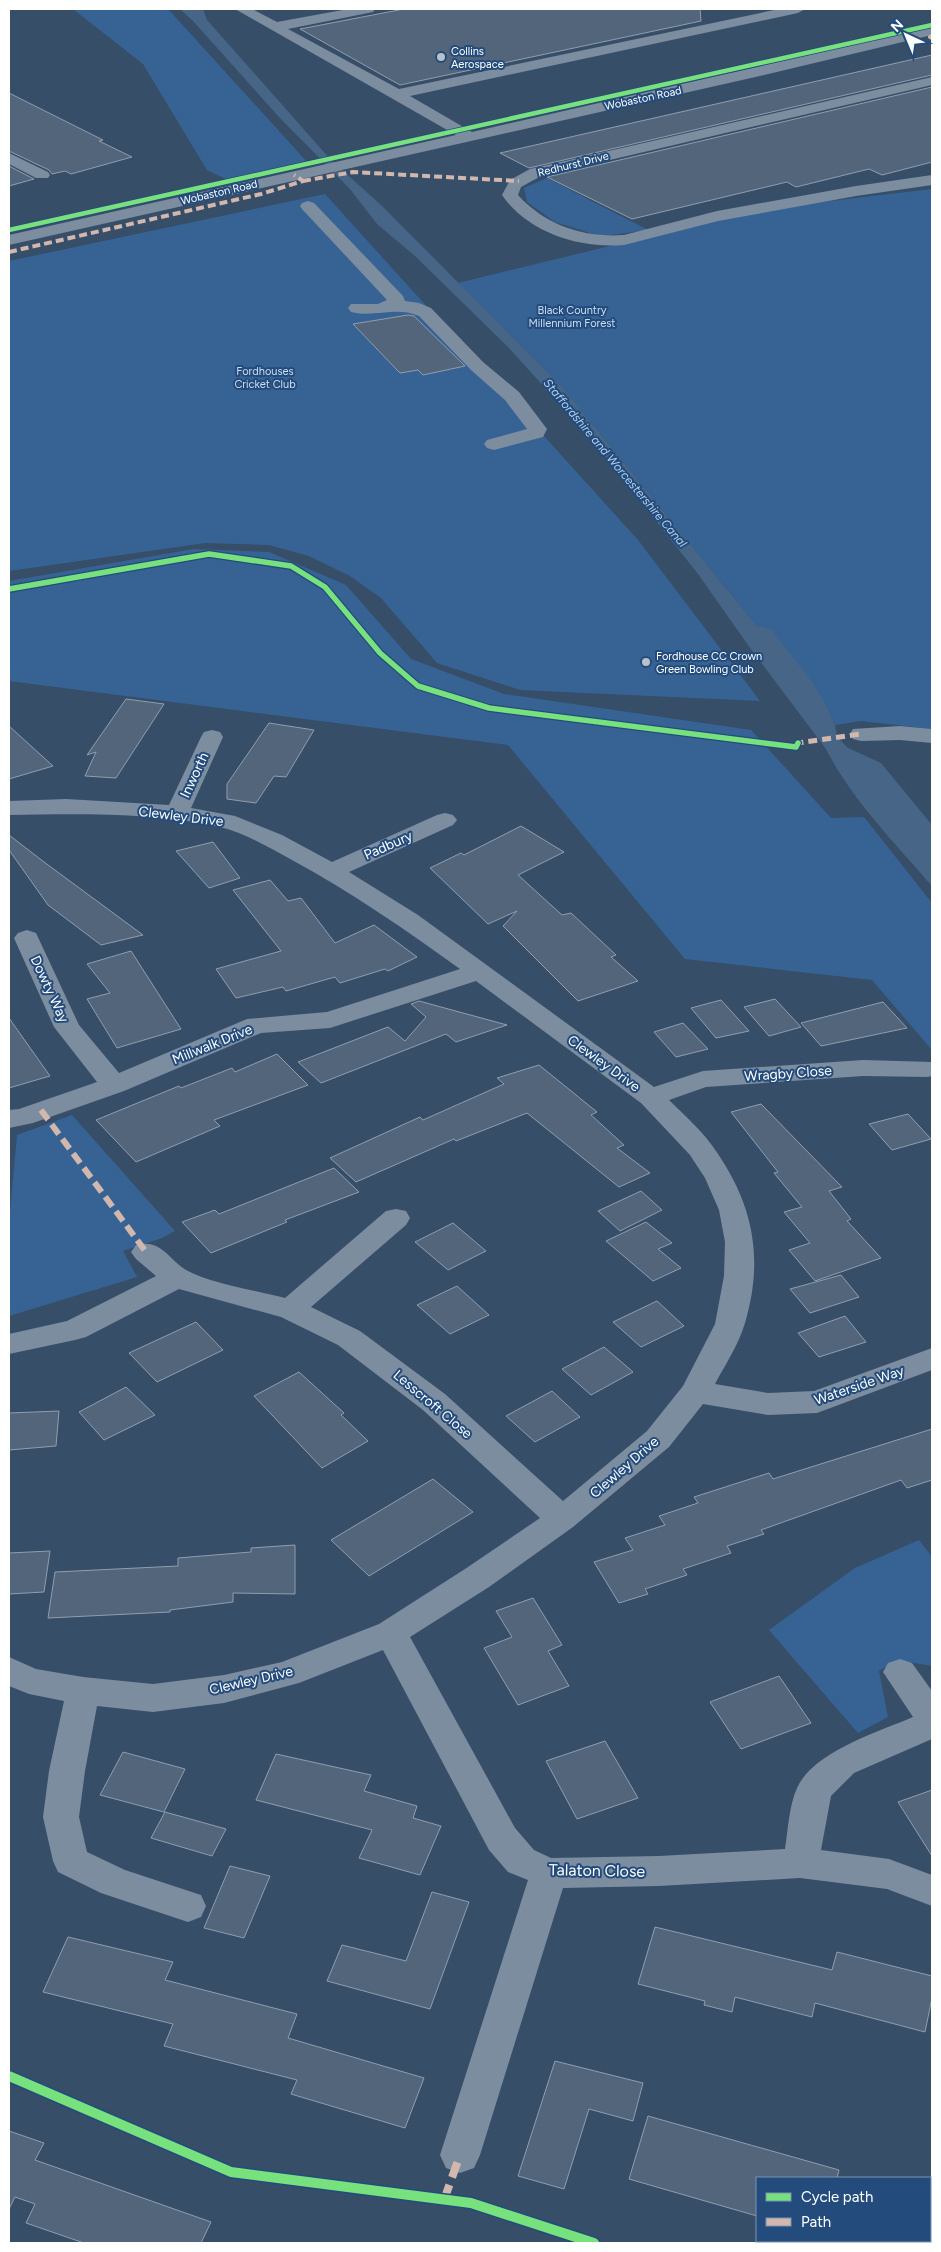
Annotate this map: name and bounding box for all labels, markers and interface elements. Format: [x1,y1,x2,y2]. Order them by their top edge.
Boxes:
north arrow [881,10,931,60]
text: N [888,16,907,36]
place label: Collins Aerospace [451,45,504,71]
marker: Collins Aerospace [435,51,447,63]
street label: Wobaston Road [603,84,683,113]
street label: Redhurst Drive [536,149,610,180]
street label: Wobaston Road [179,177,259,208]
park label: Black Country Millennium Forest [528,304,616,330]
park label: Fordhouses Cricket Club [234,365,296,391]
water label: Staffordshire and Worcestershire Canal [540,376,690,550]
place label: Fordhouse CC Crown Green Bowling Club [656,650,762,676]
marker: Fordhouse CC Crown Green Bowling Club [640,656,652,668]
street label: Inworth [177,750,212,801]
street label: Clewley Drive [138,803,225,830]
street label: Padbury [361,827,416,864]
street label: Dowty Way [27,953,73,1026]
street label: Millwalk Drive [170,1021,255,1068]
street label: Clewley Drive [564,1031,644,1096]
street label: Wragby Close [744,1062,833,1085]
street label: Waterside Way [812,1362,907,1409]
street label: Lesscroft Close [390,1366,476,1443]
street label: Clewley Drive [587,1433,662,1502]
street label: Clewley Drive [208,1663,295,1698]
street label: Talaton Close [549,1860,646,1881]
legend [756,2177,931,2242]
text: Cycle path [801,2188,873,2206]
text: Path [801,2213,831,2231]

